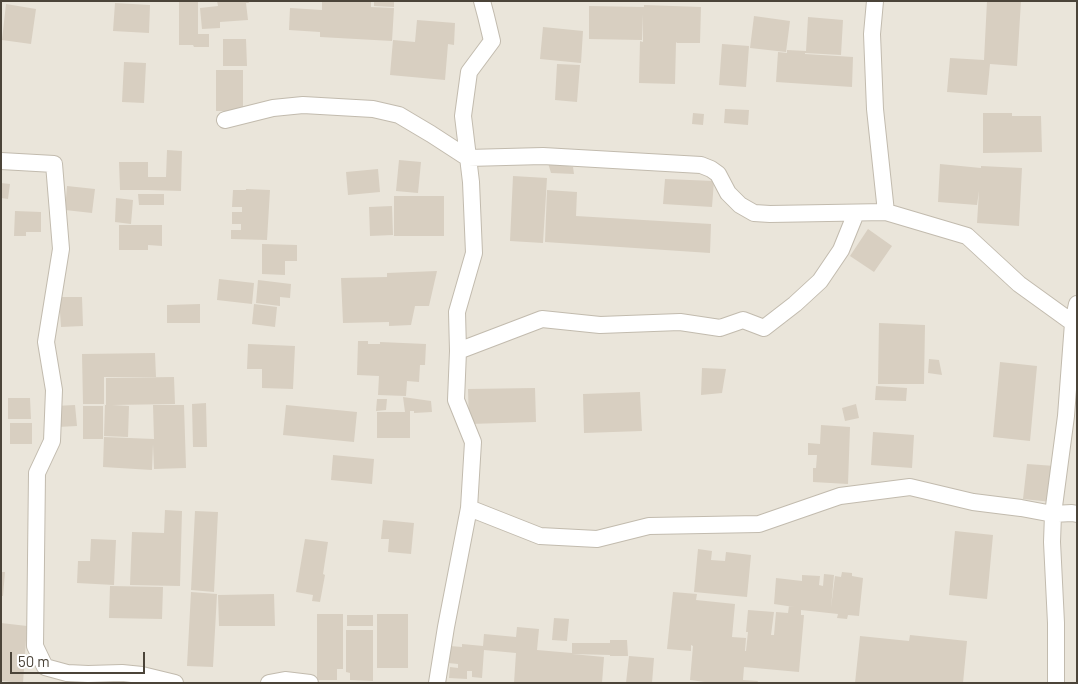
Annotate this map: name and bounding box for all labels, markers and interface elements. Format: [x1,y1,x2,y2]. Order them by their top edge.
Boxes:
scale bar [12,642,148,674]
text: 50 m [18,652,50,670]

